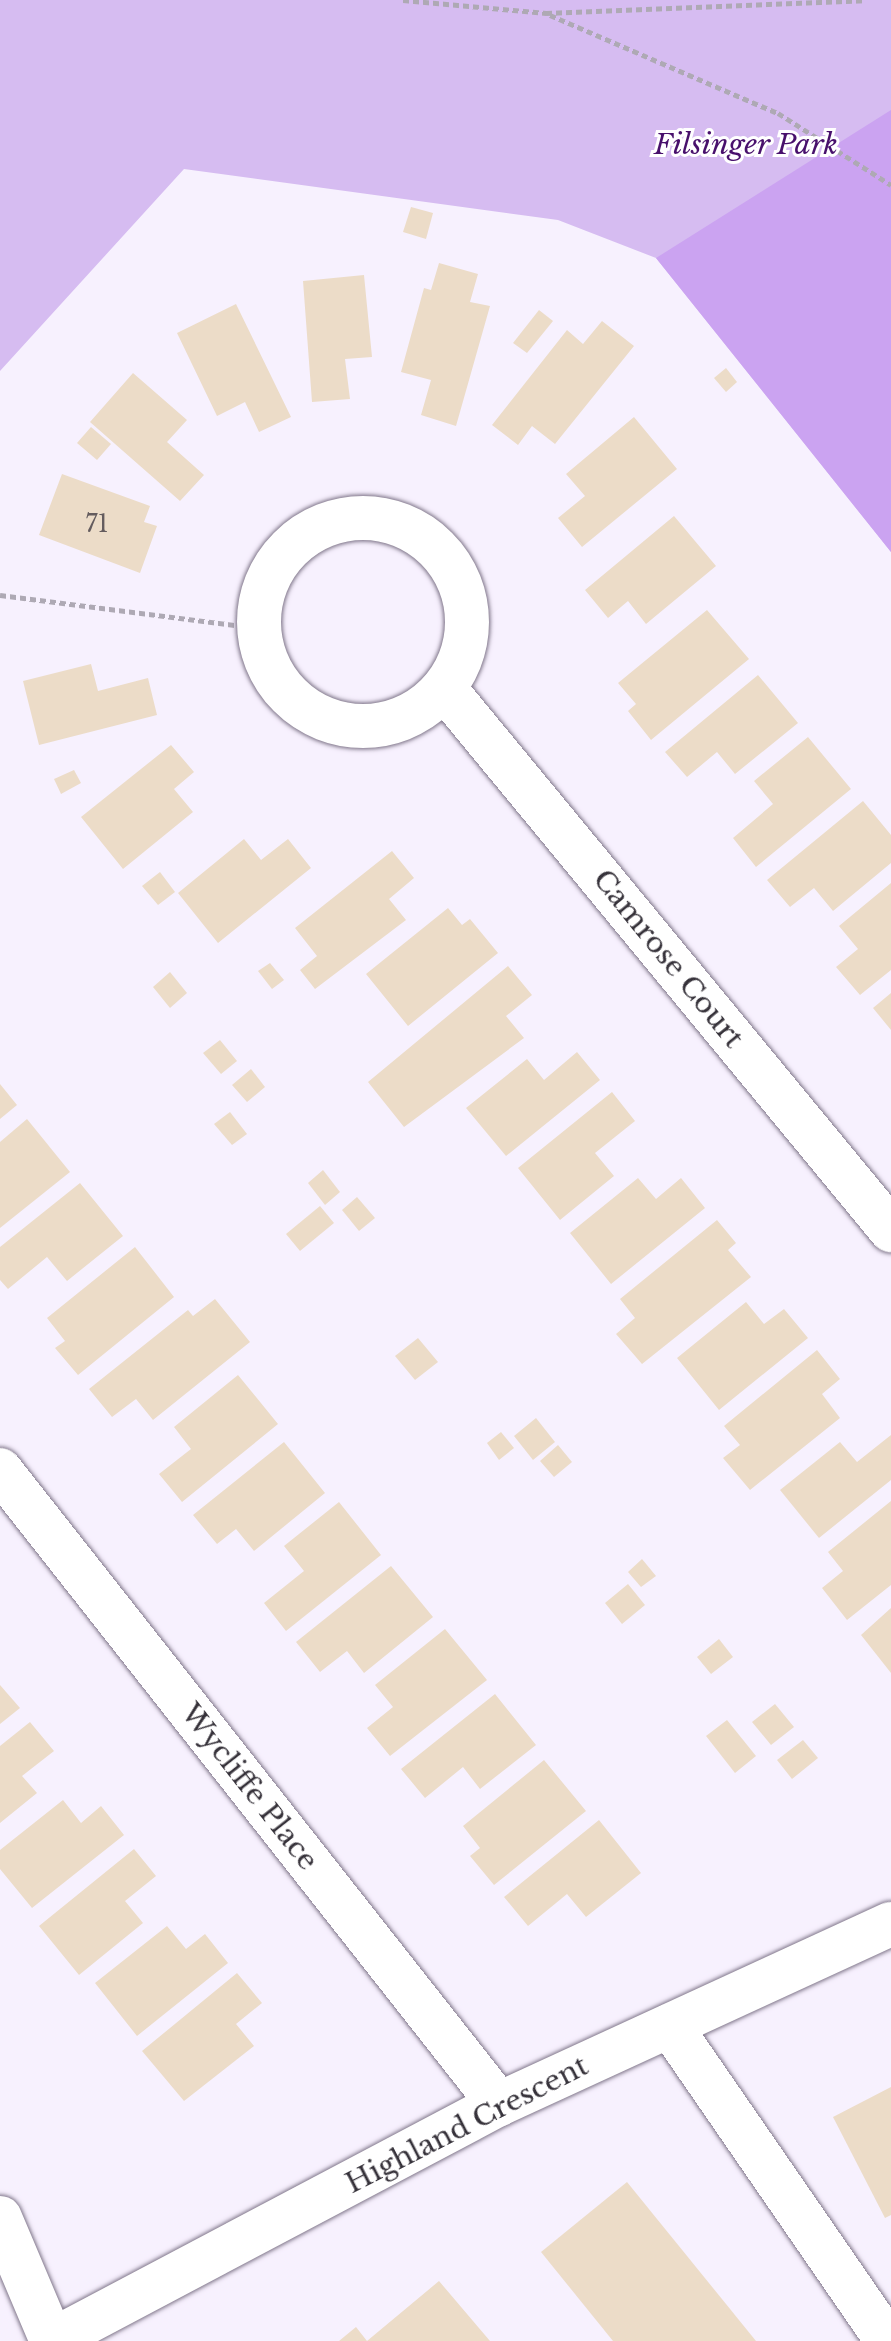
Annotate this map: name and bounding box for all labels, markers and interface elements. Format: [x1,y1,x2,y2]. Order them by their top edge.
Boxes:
park label: Filsinger Park [654,128,838,162]
house number: 71 [86,510,108,538]
street label: Camrose Court [586,863,750,1055]
street label: Wycliffe Place [174,1697,324,1877]
street label: Highland Crescent [340,2049,594,2201]

